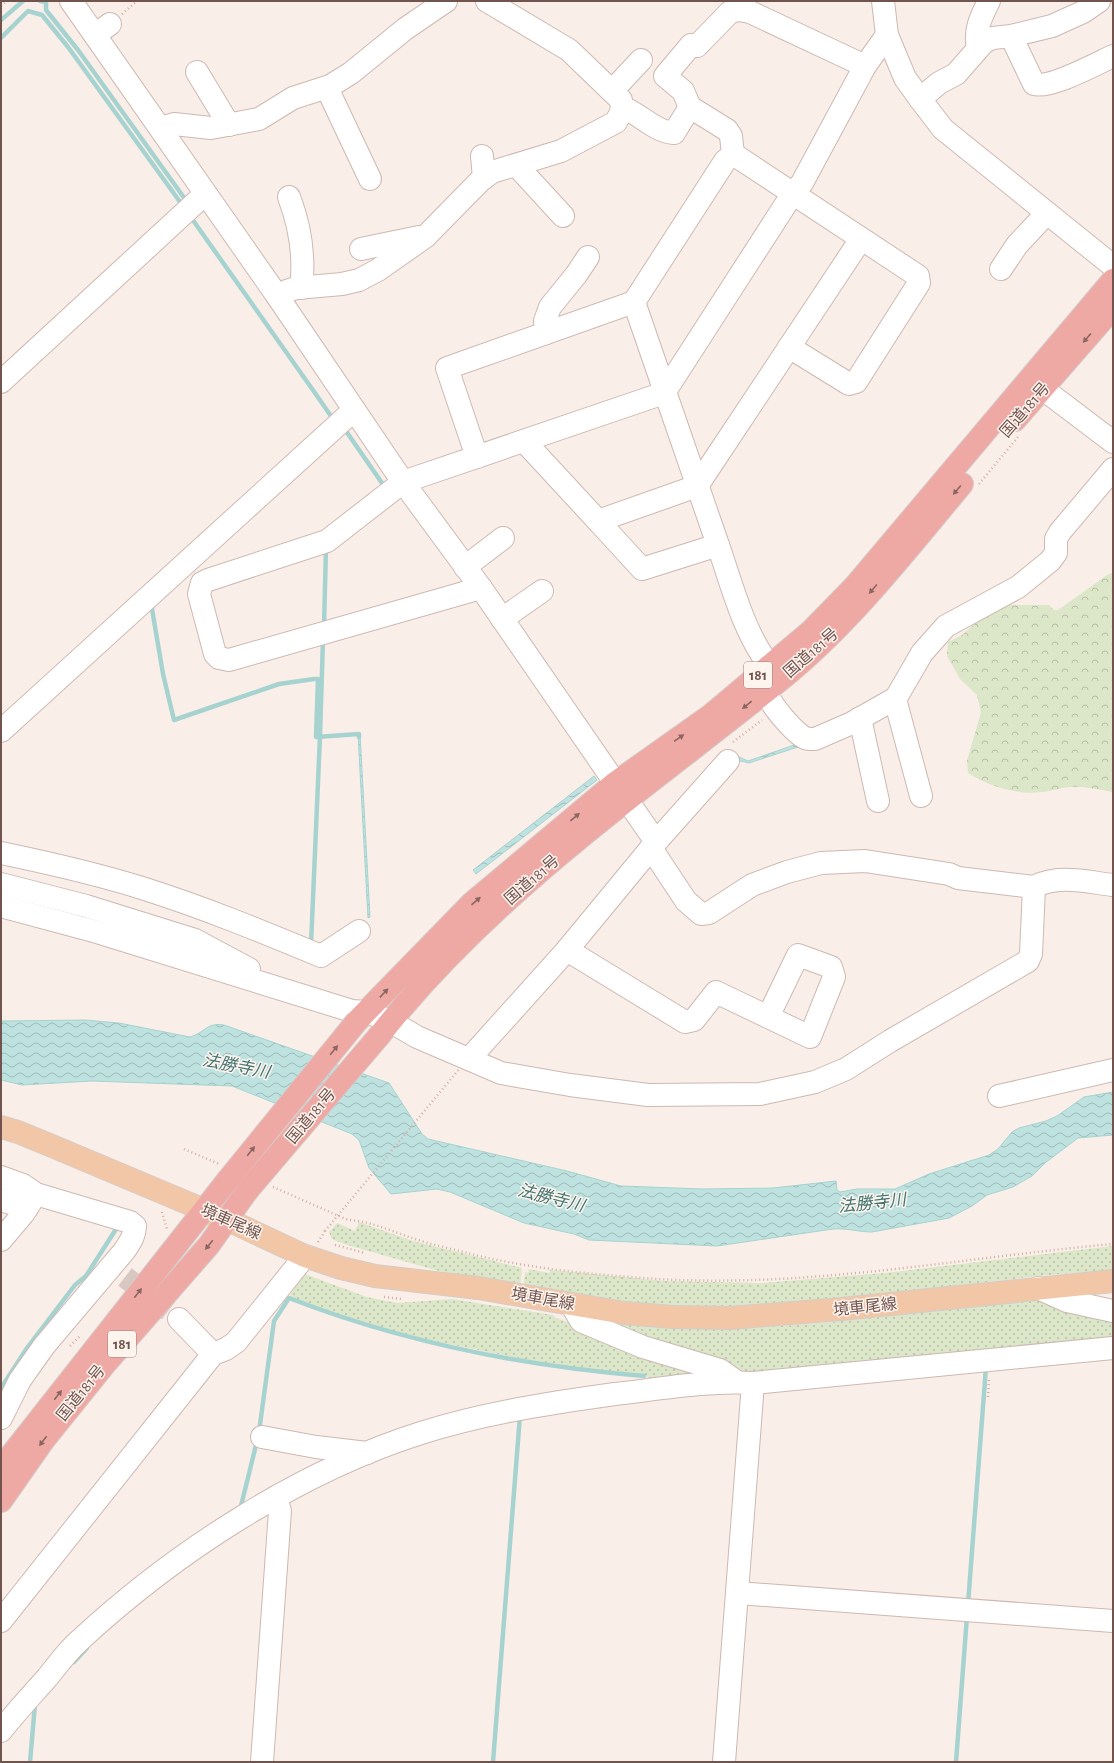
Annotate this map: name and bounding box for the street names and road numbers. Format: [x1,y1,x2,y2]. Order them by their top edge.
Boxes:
street label: 国道181号 [996,379,1053,440]
street label: 国道181号 [780,624,841,681]
road number: 181 [744,662,772,688]
street label: 国道181号 [501,851,562,908]
street label: 国道181号 [283,1085,339,1147]
street label: 境車尾線 [199,1201,264,1242]
street label: 境車尾線 [510,1285,576,1312]
street label: 境車尾線 [832,1295,898,1318]
road number: 181 [108,1331,136,1357]
street label: 国道181号 [53,1361,108,1424]

